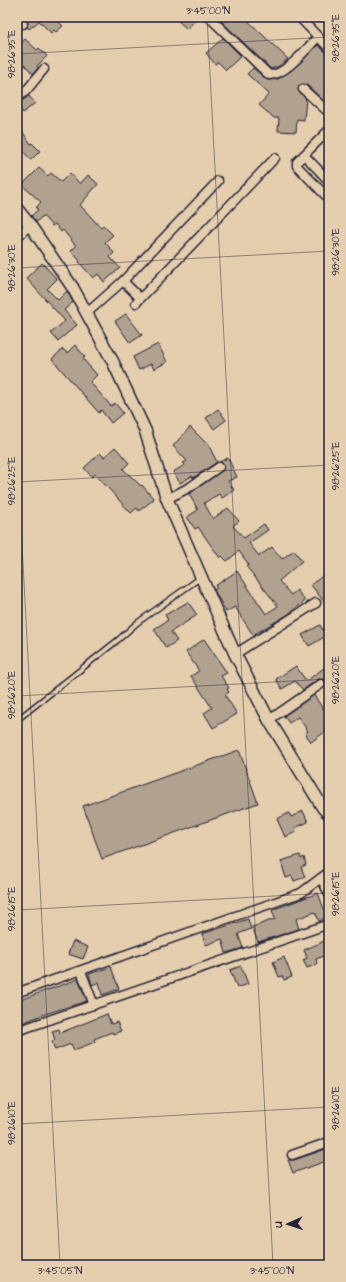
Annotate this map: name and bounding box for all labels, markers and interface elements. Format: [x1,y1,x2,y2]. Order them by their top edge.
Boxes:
text: 3°45'00"N [186,4,230,18]
text: 98°26'35"E [329,14,343,62]
text: 98°26'35"E [5,30,19,78]
text: 98°26'30"E [329,228,343,276]
text: 98°26'30"E [5,244,19,292]
text: 98°26'25"E [329,441,343,491]
text: 98°26'25"E [5,456,19,506]
text: 98°26'20"E [329,656,343,704]
text: 98°26'20"E [5,671,19,719]
text: 98°26'15"E [329,872,343,916]
text: 98°26'15"E [5,887,19,931]
text: 98°26'10"E [329,1086,343,1130]
text: 98°26'10"E [5,1101,19,1145]
north arrow [268,1204,308,1244]
text: U [271,1221,286,1229]
text: 3°45'05"N [38,1264,82,1278]
text: 3°45'00"N [250,1264,294,1278]

